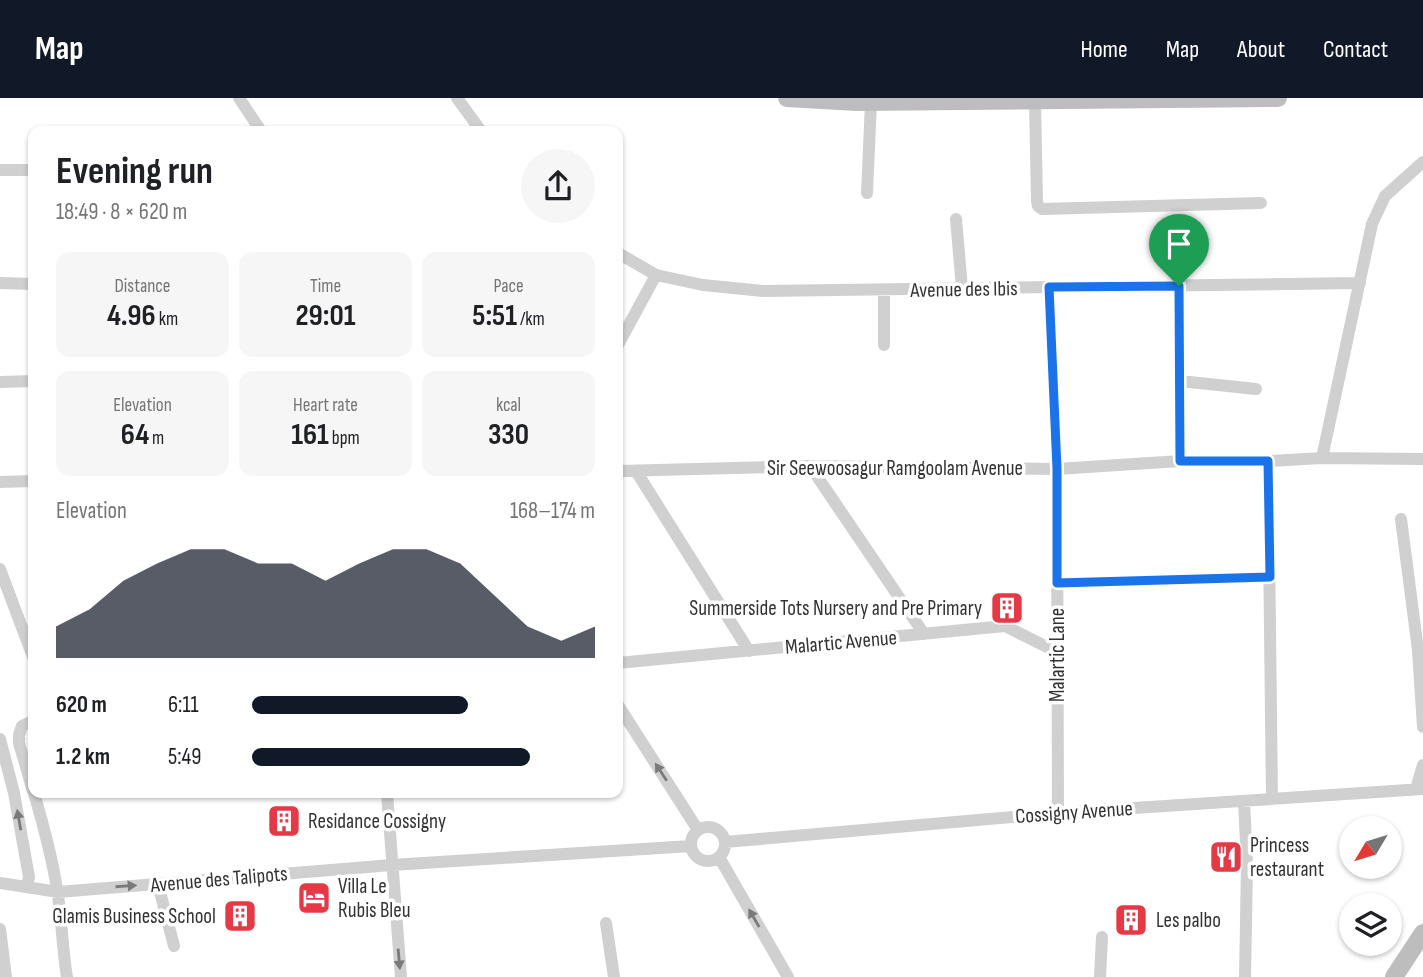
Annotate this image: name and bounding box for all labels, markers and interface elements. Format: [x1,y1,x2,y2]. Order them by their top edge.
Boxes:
text: Map [35,29,84,69]
text: Home [1080,35,1128,64]
text: Map [1166,35,1199,64]
text: About [1237,35,1285,64]
text: Contact [1323,35,1388,64]
text: Evening run [56,149,213,194]
button: share [521,149,595,223]
text: 18:49 · 8 × 620 m [56,198,187,226]
pin [1149,214,1209,286]
icon: arrive [1160,225,1198,263]
text: Distance [114,275,171,298]
text: Time [310,275,341,298]
text: Pace [493,275,524,298]
street label: Avenue des Ibis [909,276,1018,303]
text: 4.96 [107,298,156,334]
text: 29:01 [295,298,356,334]
text: 5:51 [472,298,517,334]
text: km [156,308,178,331]
text: /km [517,308,545,331]
text: Elevation [113,394,172,417]
text: Heart rate [293,394,358,417]
text: kcal [496,394,521,417]
text: 64 [121,417,149,453]
text: 161 [291,417,329,453]
text: 330 [488,417,529,453]
text: m [149,427,164,450]
text: bpm [329,427,360,450]
street label: Sir Seewoosagur Ramgoolam Avenue [767,456,1023,481]
text: Elevation [56,497,127,525]
text: 168–174 m [510,497,595,525]
building icon: Summerside Tots Nursery and Pre Primary [988,589,1026,627]
place label: Summerside Tots Nursery and Pre Primary [689,596,982,621]
street label: Malartic Lane [1045,608,1070,702]
street label: Malartic Avenue [784,625,898,660]
text: 620 m [56,691,107,719]
text: 6:11 [168,691,199,719]
text: 1.2 km [56,743,110,771]
text: 5:49 [168,743,201,771]
one-way arrow [654,763,667,782]
street label: Cossigny Avenue [1015,796,1134,829]
building icon: Residance Cossigny [265,802,303,840]
one-way arrow [13,809,24,831]
place label: Residance Cossigny [308,809,446,834]
north arrow [1339,816,1402,878]
map controls [1339,816,1402,956]
place label: Princess restaurant [1250,833,1324,882]
restaurant icon: Princess restaurant [1207,838,1245,876]
street label: Avenue des Talipots [148,861,289,898]
place label: Villa Le Rubis Bleu [338,874,410,923]
hotel icon: Villa Le Rubis Bleu [295,879,333,917]
one-way arrow [115,880,137,891]
button: layers [1339,893,1402,956]
building icon: Glamis Business School [221,897,259,935]
building icon: Les palbo [1112,901,1150,939]
place label: Glamis Business School [52,904,216,929]
one-way arrow [748,908,760,928]
place label: Les palbo [1156,908,1221,933]
one-way arrow [394,948,405,970]

